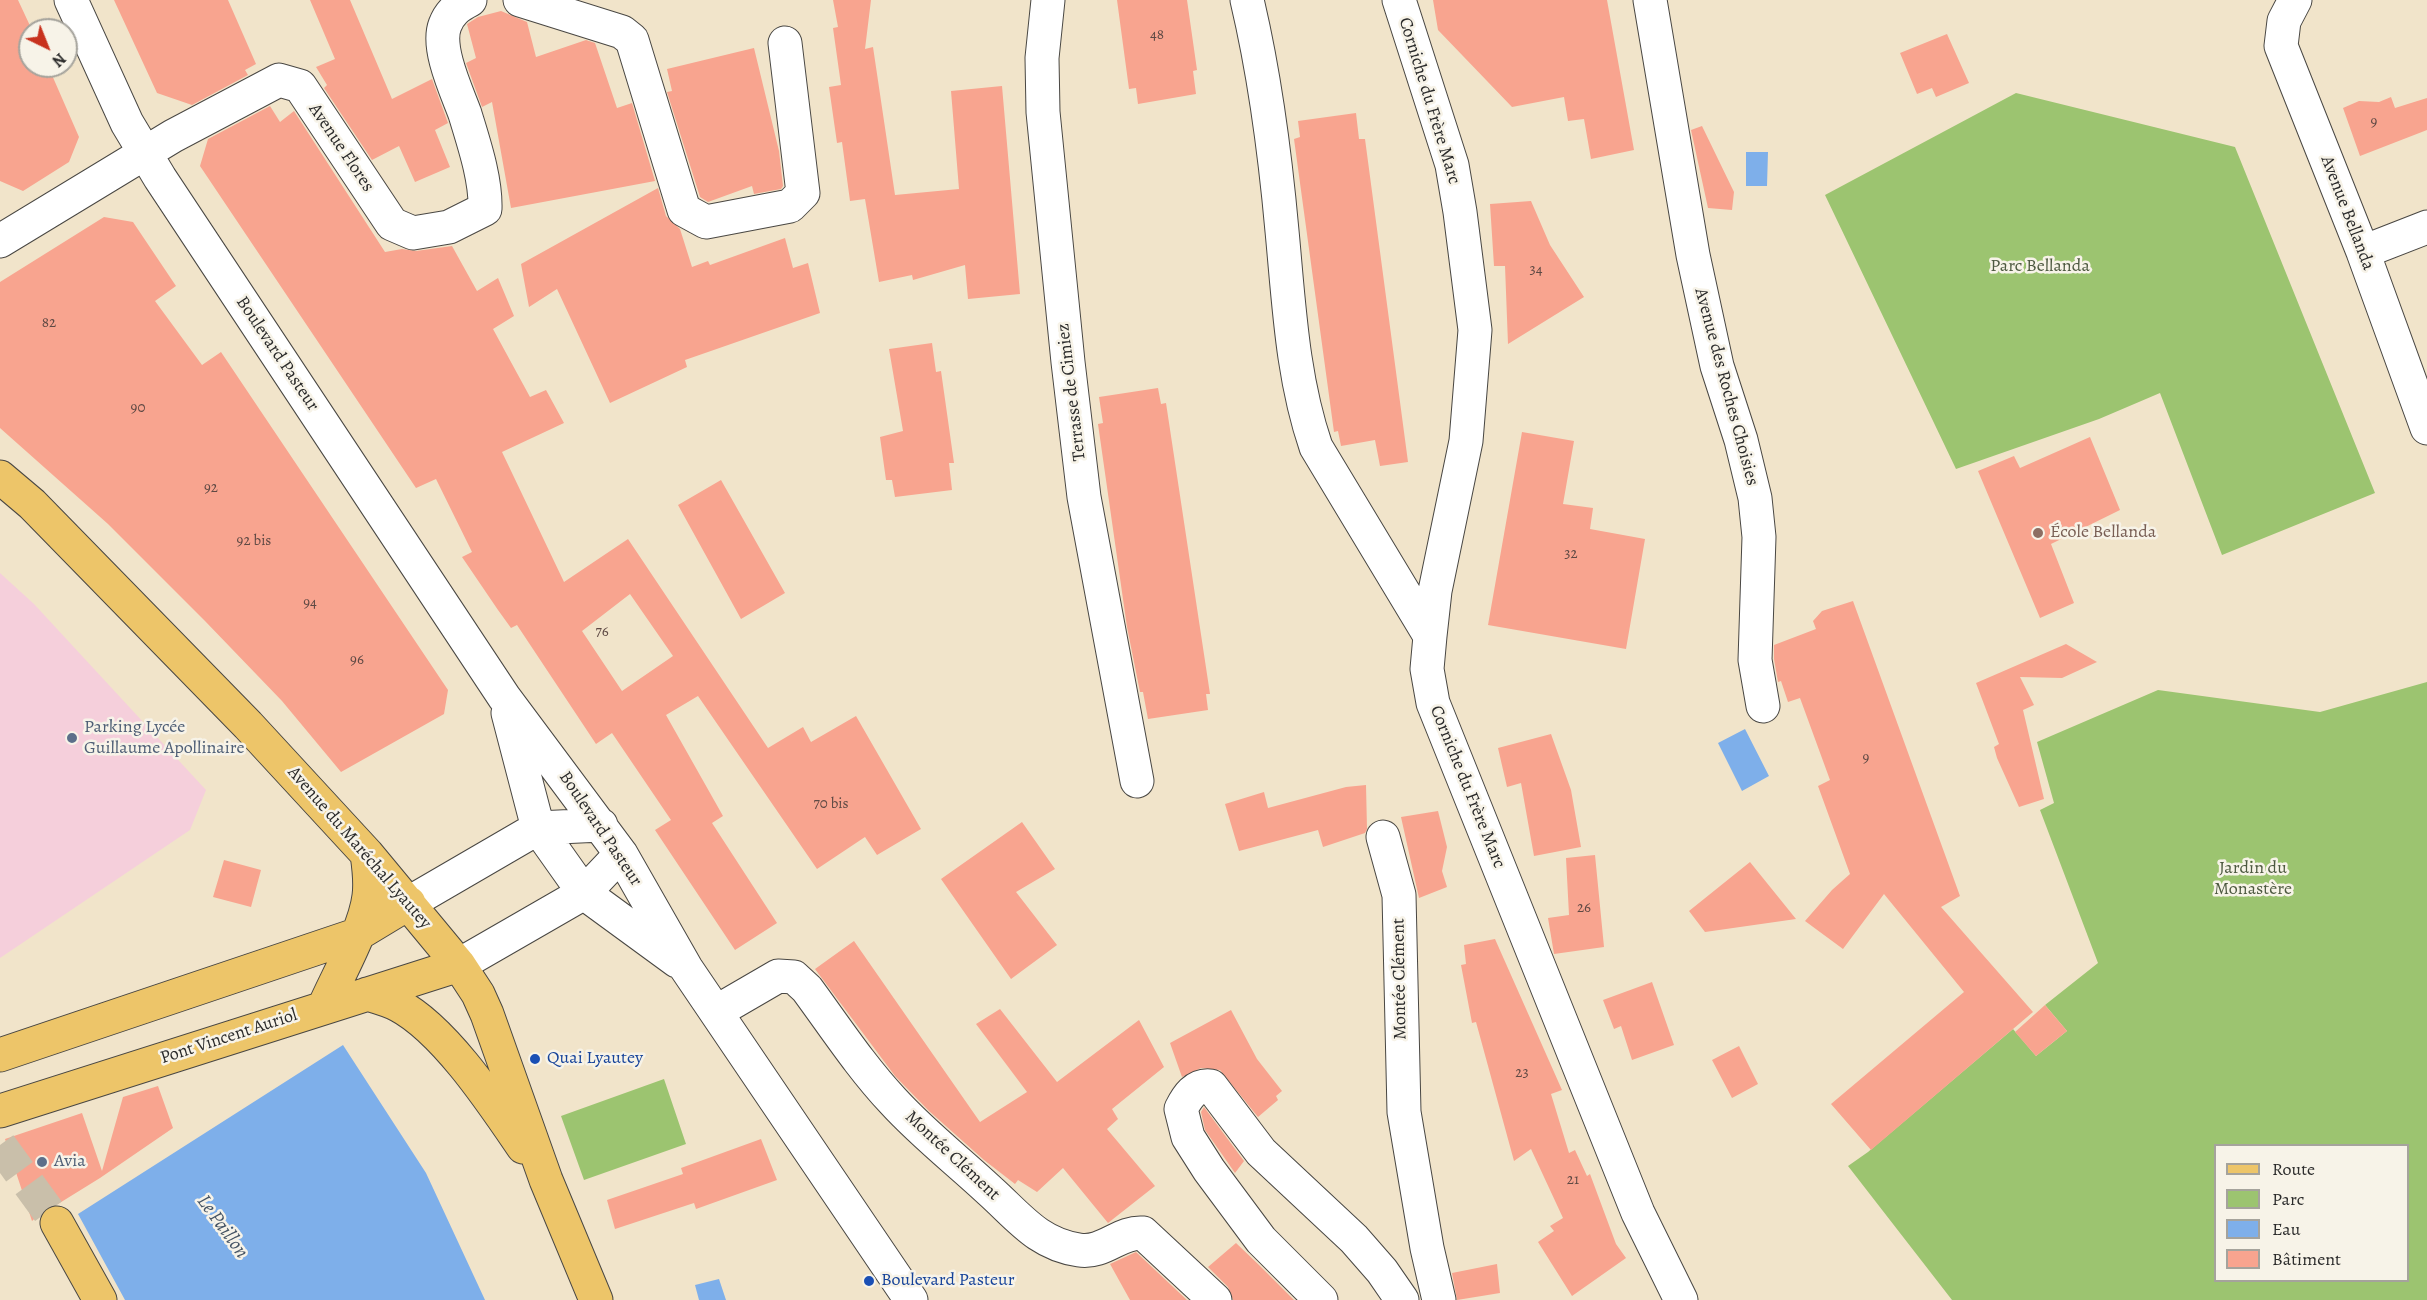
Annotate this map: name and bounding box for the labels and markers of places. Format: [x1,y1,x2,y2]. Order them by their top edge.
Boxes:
place label: École Bellanda [2050,522,2156,544]
marker: École Bellanda [2031,526,2045,540]
place label: Parking Lycée Guillaume Apollinaire [84,717,245,760]
marker: Parking Lycée Guillaume Apollinaire [65,731,79,745]
place label: Quai Lyautey [547,1048,643,1070]
marker: Quai Lyautey [528,1052,542,1066]
place label: Avia [54,1151,86,1173]
marker: Avia [35,1155,49,1169]
place label: Boulevard Pasteur [881,1270,1015,1292]
marker: Boulevard Pasteur [862,1274,876,1288]

